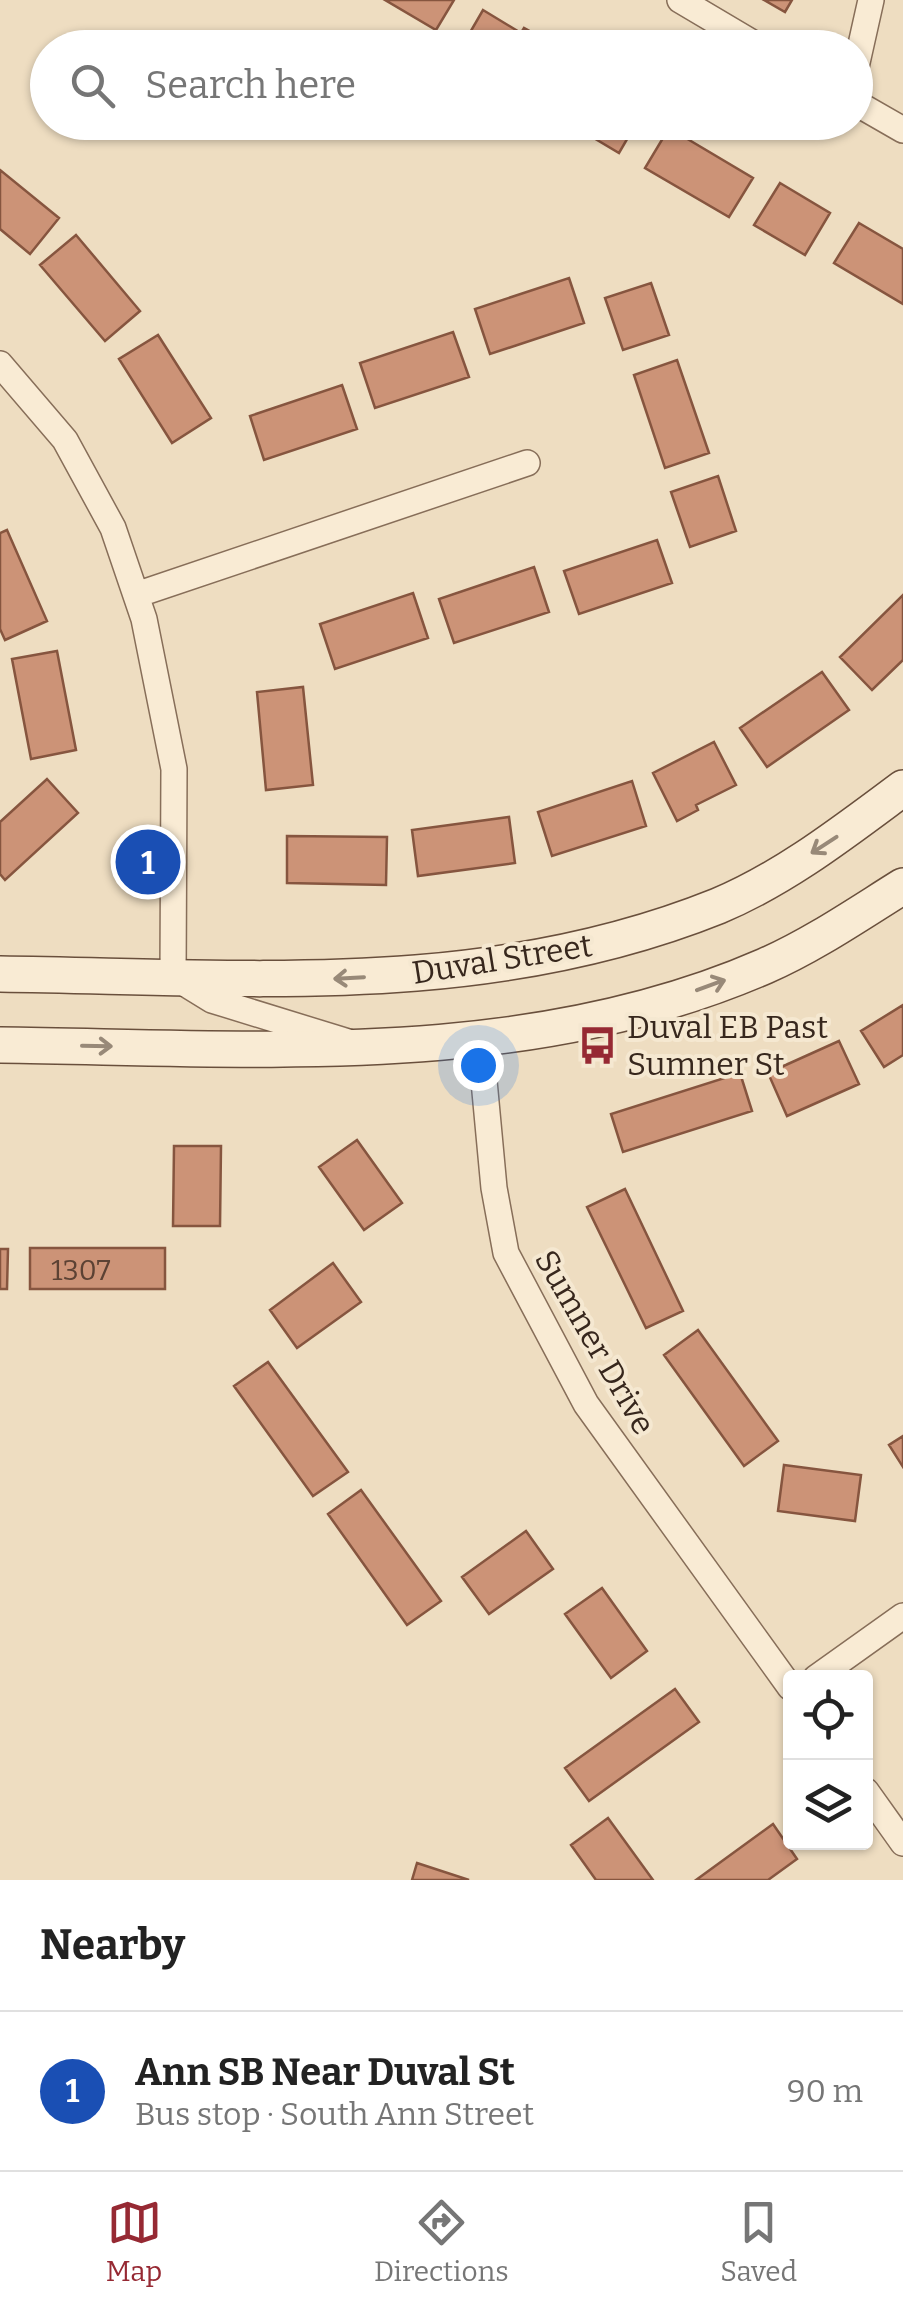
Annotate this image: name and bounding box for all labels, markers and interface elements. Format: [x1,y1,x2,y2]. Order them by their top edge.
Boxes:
search box [30,30,873,140]
icon: search [65,58,120,113]
text: Search here [145,62,356,108]
pin: 1 [116,824,180,900]
one-way arrow [811,835,839,856]
street label: Duval Street [409,926,595,992]
one-way arrow [334,969,366,988]
one-way arrow [694,975,725,993]
place label: Duval EB Past Sumner St [627,1008,828,1083]
bus stop icon: Duval EB Past Sumner St [576,1024,618,1066]
one-way arrow [80,1036,113,1056]
your location [453,1040,504,1091]
street label: Sumner Drive [527,1243,663,1441]
house number: 1307 [51,1254,111,1287]
map controls [783,1670,873,1850]
button: locate [783,1670,873,1760]
button: layers [783,1760,873,1850]
text: Nearby [40,1920,185,1970]
text: Ann SB Near Duval St [135,2049,515,2095]
text: 1 [66,2072,79,2110]
text: 90 m [787,2072,863,2110]
text: Bus stop · South Ann Street [135,2095,534,2133]
tab: Map [106,2195,162,2288]
tab: Directions [374,2195,509,2288]
tab: Saved [720,2195,797,2288]

